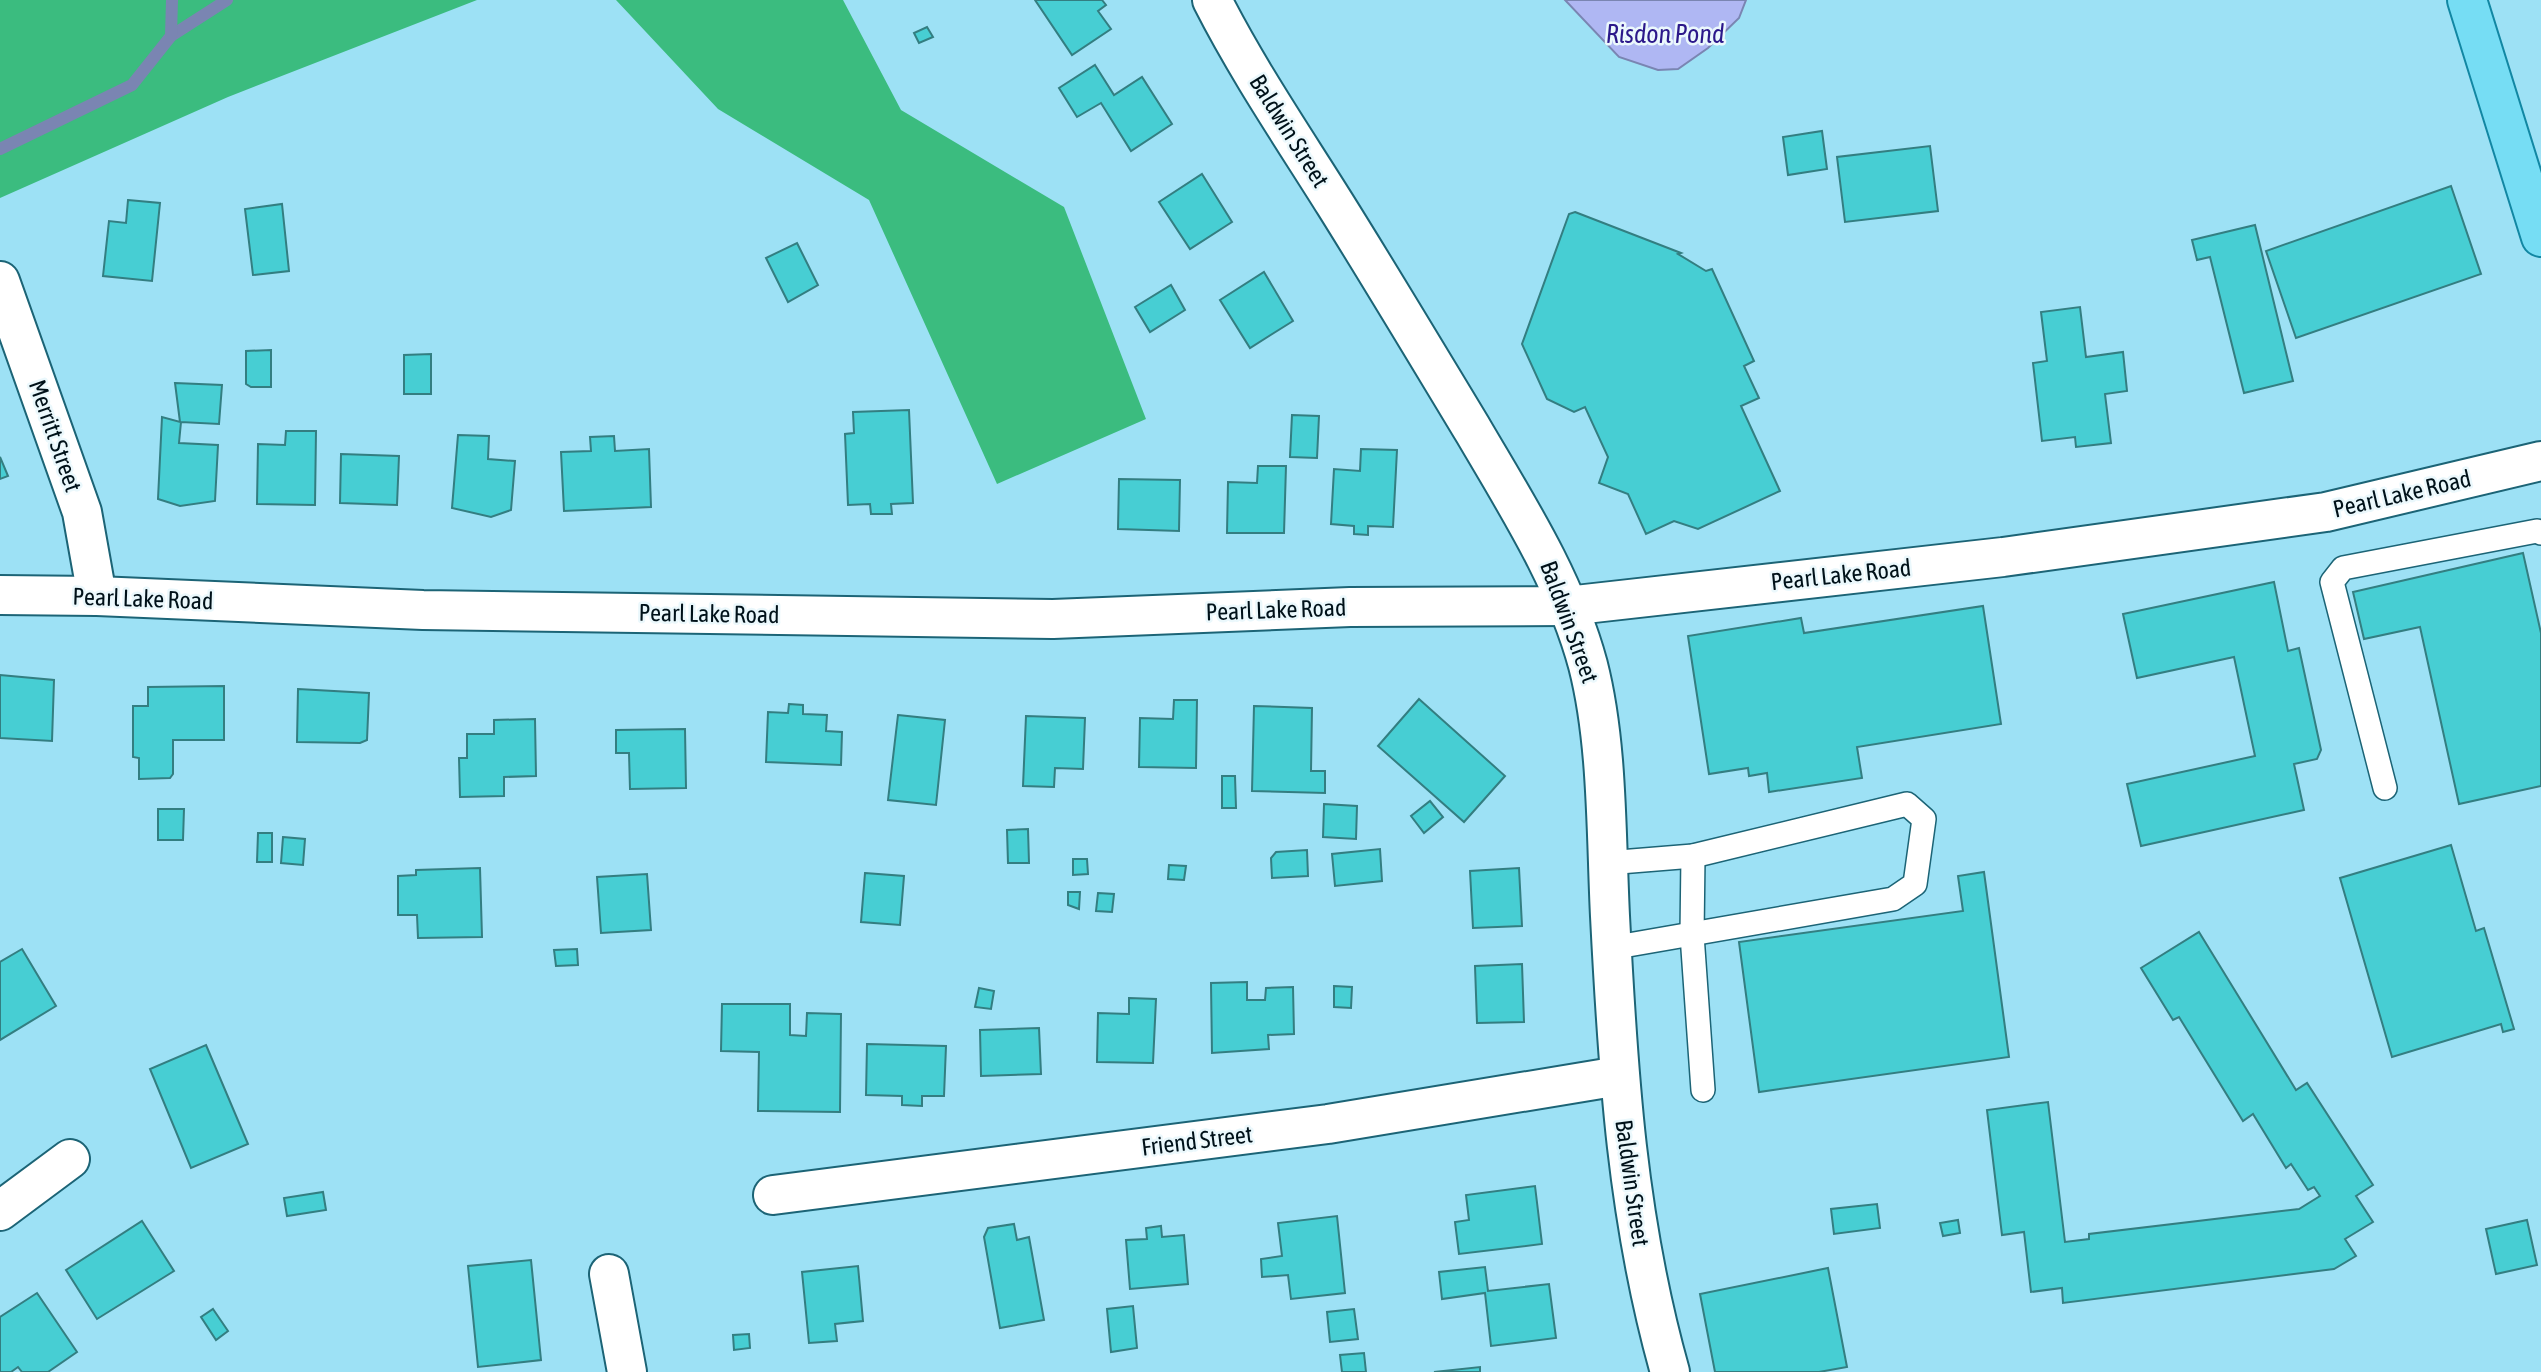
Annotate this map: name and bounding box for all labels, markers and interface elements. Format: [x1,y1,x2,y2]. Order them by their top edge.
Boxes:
water label: Risdon Pond [1606,19,1724,49]
street label: Baldwin Street [1244,70,1335,192]
street label: Merritt Street [24,376,87,495]
street label: Pearl Lake Road [2330,465,2474,523]
street label: Pearl Lake Road [1770,554,1912,595]
street label: Baldwin Street [1535,557,1604,686]
street label: Pearl Lake Road [72,583,214,614]
street label: Pearl Lake Road [1205,594,1347,625]
street label: Pearl Lake Road [638,599,780,628]
street label: Baldwin Street [1610,1118,1655,1248]
street label: Friend Street [1140,1120,1254,1161]

